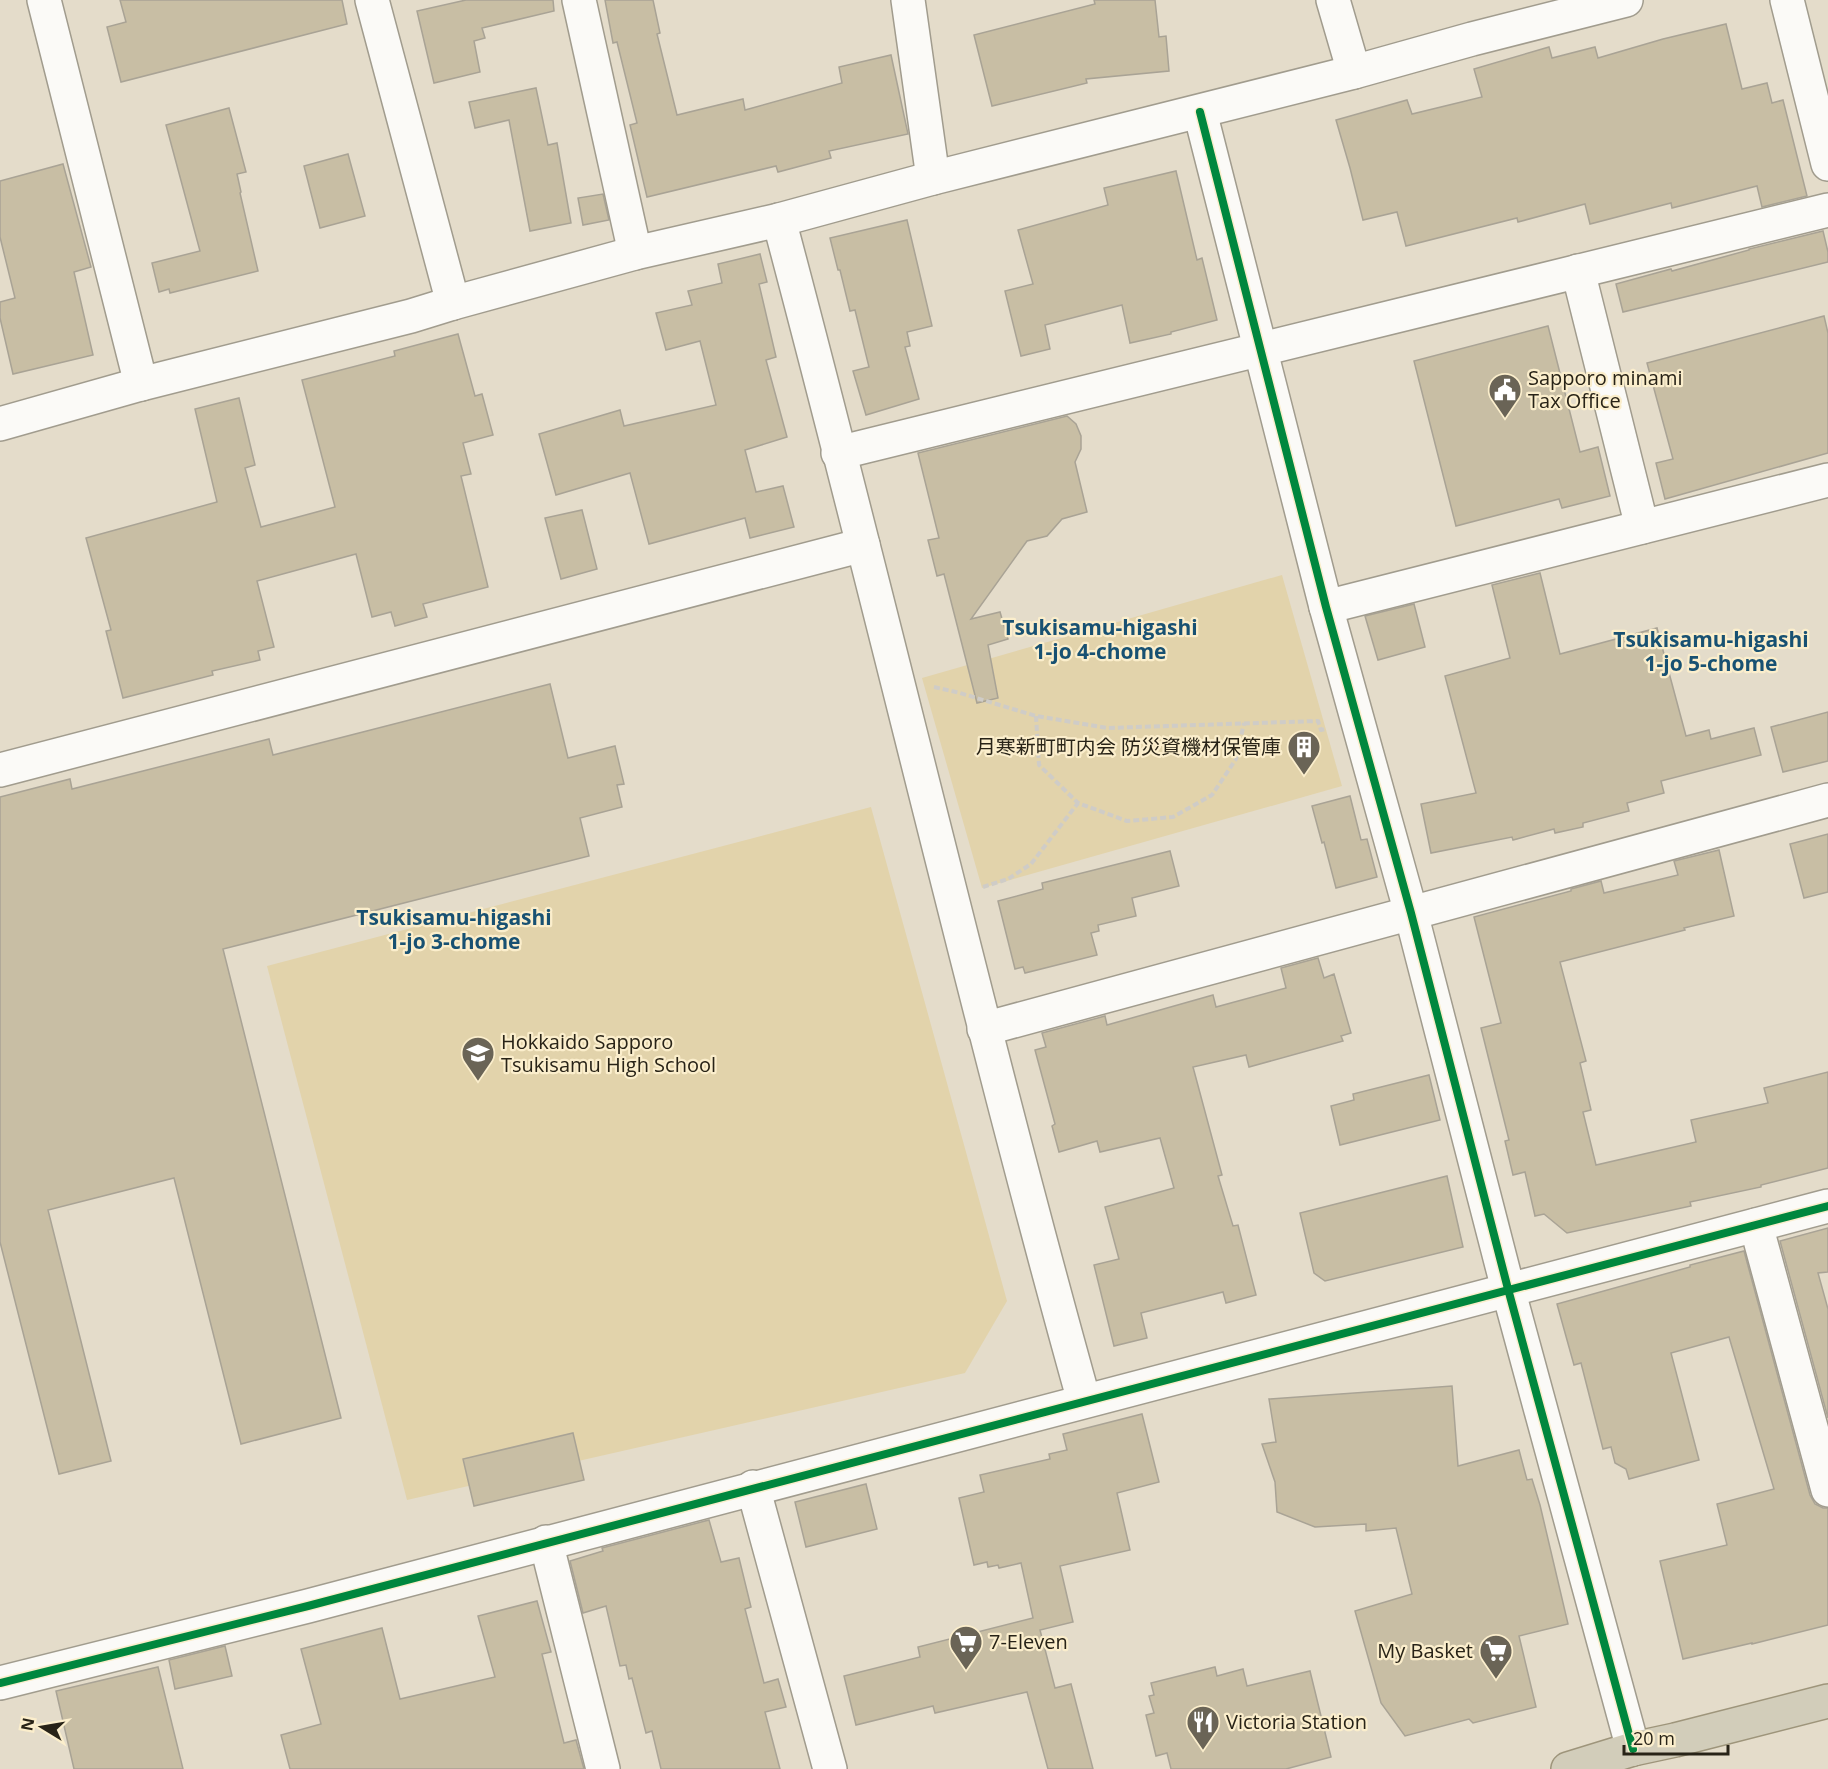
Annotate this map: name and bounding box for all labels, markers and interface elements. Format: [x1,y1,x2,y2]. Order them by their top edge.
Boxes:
place label: Sapporo minami Tax Office [1528,364,1683,414]
public building icon: Sapporo minami Tax Office [1487,372,1523,419]
district label: Tsukisamu-higashi 1-jo 4-chome [1002,613,1198,665]
district label: Tsukisamu-higashi 1-jo 5-chome [1613,625,1809,677]
building icon: 月寒新町町内会 防災資機材保管庫 [1286,729,1322,776]
place label: 月寒新町町内会 防災資機材保管庫 [976,733,1281,760]
district label: Tsukisamu-higashi 1-jo 3-chome [356,903,552,955]
place label: Hokkaido Sapporo Tsukisamu High School [501,1028,716,1078]
school or university icon: Hokkaido Sapporo Tsukisamu High School [460,1035,496,1082]
supermarket icon: 7-Eleven [948,1624,984,1671]
place label: 7-Eleven [989,1628,1068,1655]
supermarket icon: My Basket [1478,1633,1514,1680]
place label: My Basket [1377,1637,1473,1664]
north arrow [12,1697,72,1757]
restaurant icon: Victoria Station [1185,1704,1221,1751]
place label: Victoria Station [1226,1708,1367,1735]
text: N [15,1716,39,1733]
scale bar [1624,1718,1728,1756]
text: 20 m [1633,1726,1675,1750]

